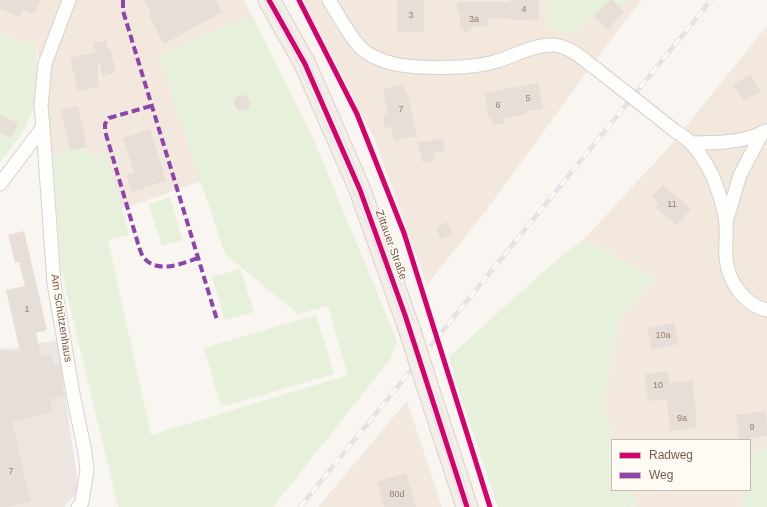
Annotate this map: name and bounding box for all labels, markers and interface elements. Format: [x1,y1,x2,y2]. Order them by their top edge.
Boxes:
house number: 4 [521,5,527,15]
house number: 3 [408,11,414,21]
house number: 3a [469,15,479,25]
house number: 5 [525,94,531,104]
house number: 6 [495,101,501,111]
house number: 7 [398,105,404,115]
house number: 11 [667,200,677,210]
street label: Zittauer Straße [372,208,410,282]
street label: Am Schützenhaus [47,273,75,363]
house number: 1 [24,305,30,315]
house number: 10a [655,331,671,341]
house number: 10 [653,381,663,391]
house number: 9a [677,414,687,424]
house number: 9 [749,423,755,433]
legend [611,439,751,491]
text: Radweg [649,448,693,462]
house number: 7 [8,467,14,477]
text: Weg [649,468,673,482]
house number: 80d [389,490,405,500]

